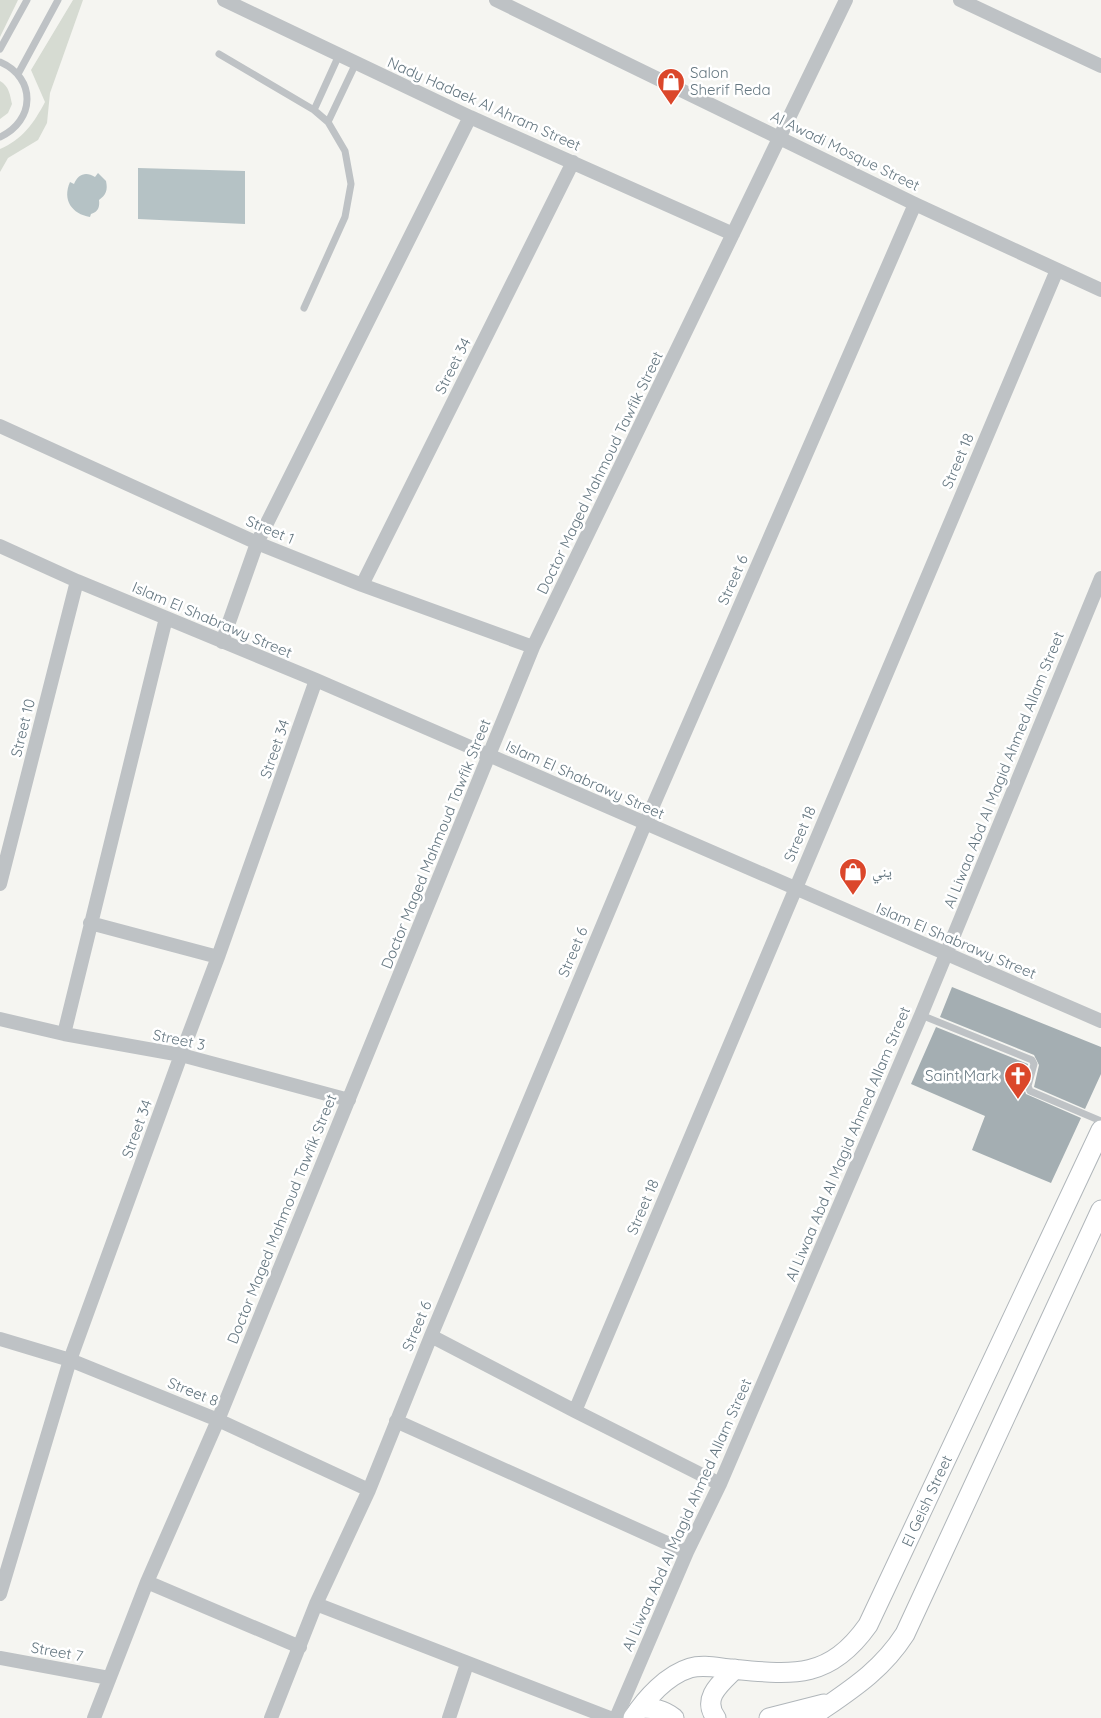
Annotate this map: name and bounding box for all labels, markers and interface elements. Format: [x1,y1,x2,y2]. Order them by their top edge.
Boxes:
street label: Nady Hadaek Al Ahram Street [385,52,584,155]
place label: Salon Sherif Reda [690,63,771,99]
shop icon: Salon Sherif Reda [656,67,686,106]
street label: Al Awadi Mosque Street [768,106,923,195]
street label: Street 34 [430,334,475,397]
street label: Doctor Maged Mahmoud Tawfik Street [532,348,667,597]
street label: Street 18 [937,430,978,492]
street label: Street 1 [243,511,297,548]
street label: Street 6 [713,552,752,608]
street label: Islam El Shabrawy Street [129,577,295,662]
street label: Al Liwaa Abd Al Magid Ahmed Allam Street [939,629,1068,911]
street label: Street 10 [6,697,39,759]
street label: Doctor Maged Mahmoud Tawfik Street [377,716,495,972]
street label: Street 34 [256,717,293,781]
street label: Islam El Shabrawy Street [503,736,668,823]
street label: Street 18 [779,803,820,865]
shop icon: يني [838,857,868,896]
place label: يني [872,862,892,884]
street label: Islam El Shabrawy Street [873,898,1039,983]
street label: Street 6 [553,924,592,980]
street label: Al Liwaa Abd Al Magid Ahmed Allam Street [781,1004,914,1284]
street label: Street 3 [151,1025,207,1054]
church icon: Saint Mark [1003,1061,1033,1100]
place label: Saint Mark [925,1066,999,1085]
street label: Doctor Maged Mahmoud Tawfik Street [223,1091,341,1347]
street label: Street 34 [117,1097,156,1161]
street label: Street 18 [622,1176,663,1238]
street label: Street 6 [397,1298,436,1354]
street label: Street 8 [165,1373,221,1410]
street label: Al Liwaa Abd Al Magid Ahmed Allam Street [618,1375,756,1654]
street label: El Geish Street [897,1452,956,1550]
street label: Street 7 [29,1638,85,1665]

